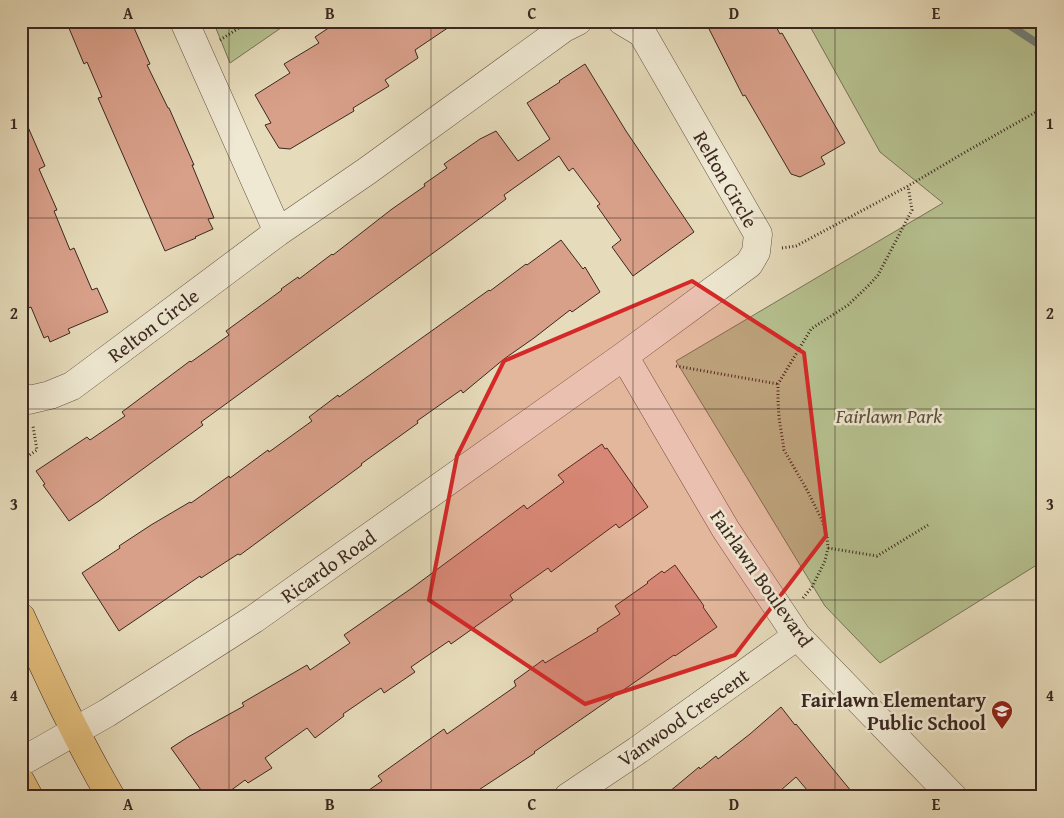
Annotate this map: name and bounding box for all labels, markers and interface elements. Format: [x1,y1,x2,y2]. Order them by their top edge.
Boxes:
text: A [123,1,134,25]
text: B [325,1,335,25]
text: C [527,1,537,25]
text: D [729,1,739,25]
text: E [932,1,941,25]
text: 1 [10,111,18,135]
text: 1 [1046,111,1054,135]
street label: Relton Circle [687,125,765,233]
street label: Relton Circle [101,281,205,369]
text: 2 [10,301,18,325]
text: 2 [1046,301,1054,325]
park label: Fairlawn Park [835,401,943,430]
text: 3 [10,492,18,516]
text: 3 [1046,492,1054,516]
street label: Fairlawn Boulevard [704,503,821,653]
street label: Ricardo Road [274,522,382,610]
street label: Vanwood Crescent [611,661,755,773]
text: 4 [10,683,18,707]
text: 4 [1046,683,1054,707]
place label: Fairlawn Elementary Public School [801,685,987,737]
school or university icon: Fairlawn Elementary Public School [990,699,1014,730]
text: A [123,792,134,816]
text: B [325,792,335,816]
text: C [527,792,537,816]
text: D [729,792,739,816]
text: E [932,792,941,816]

